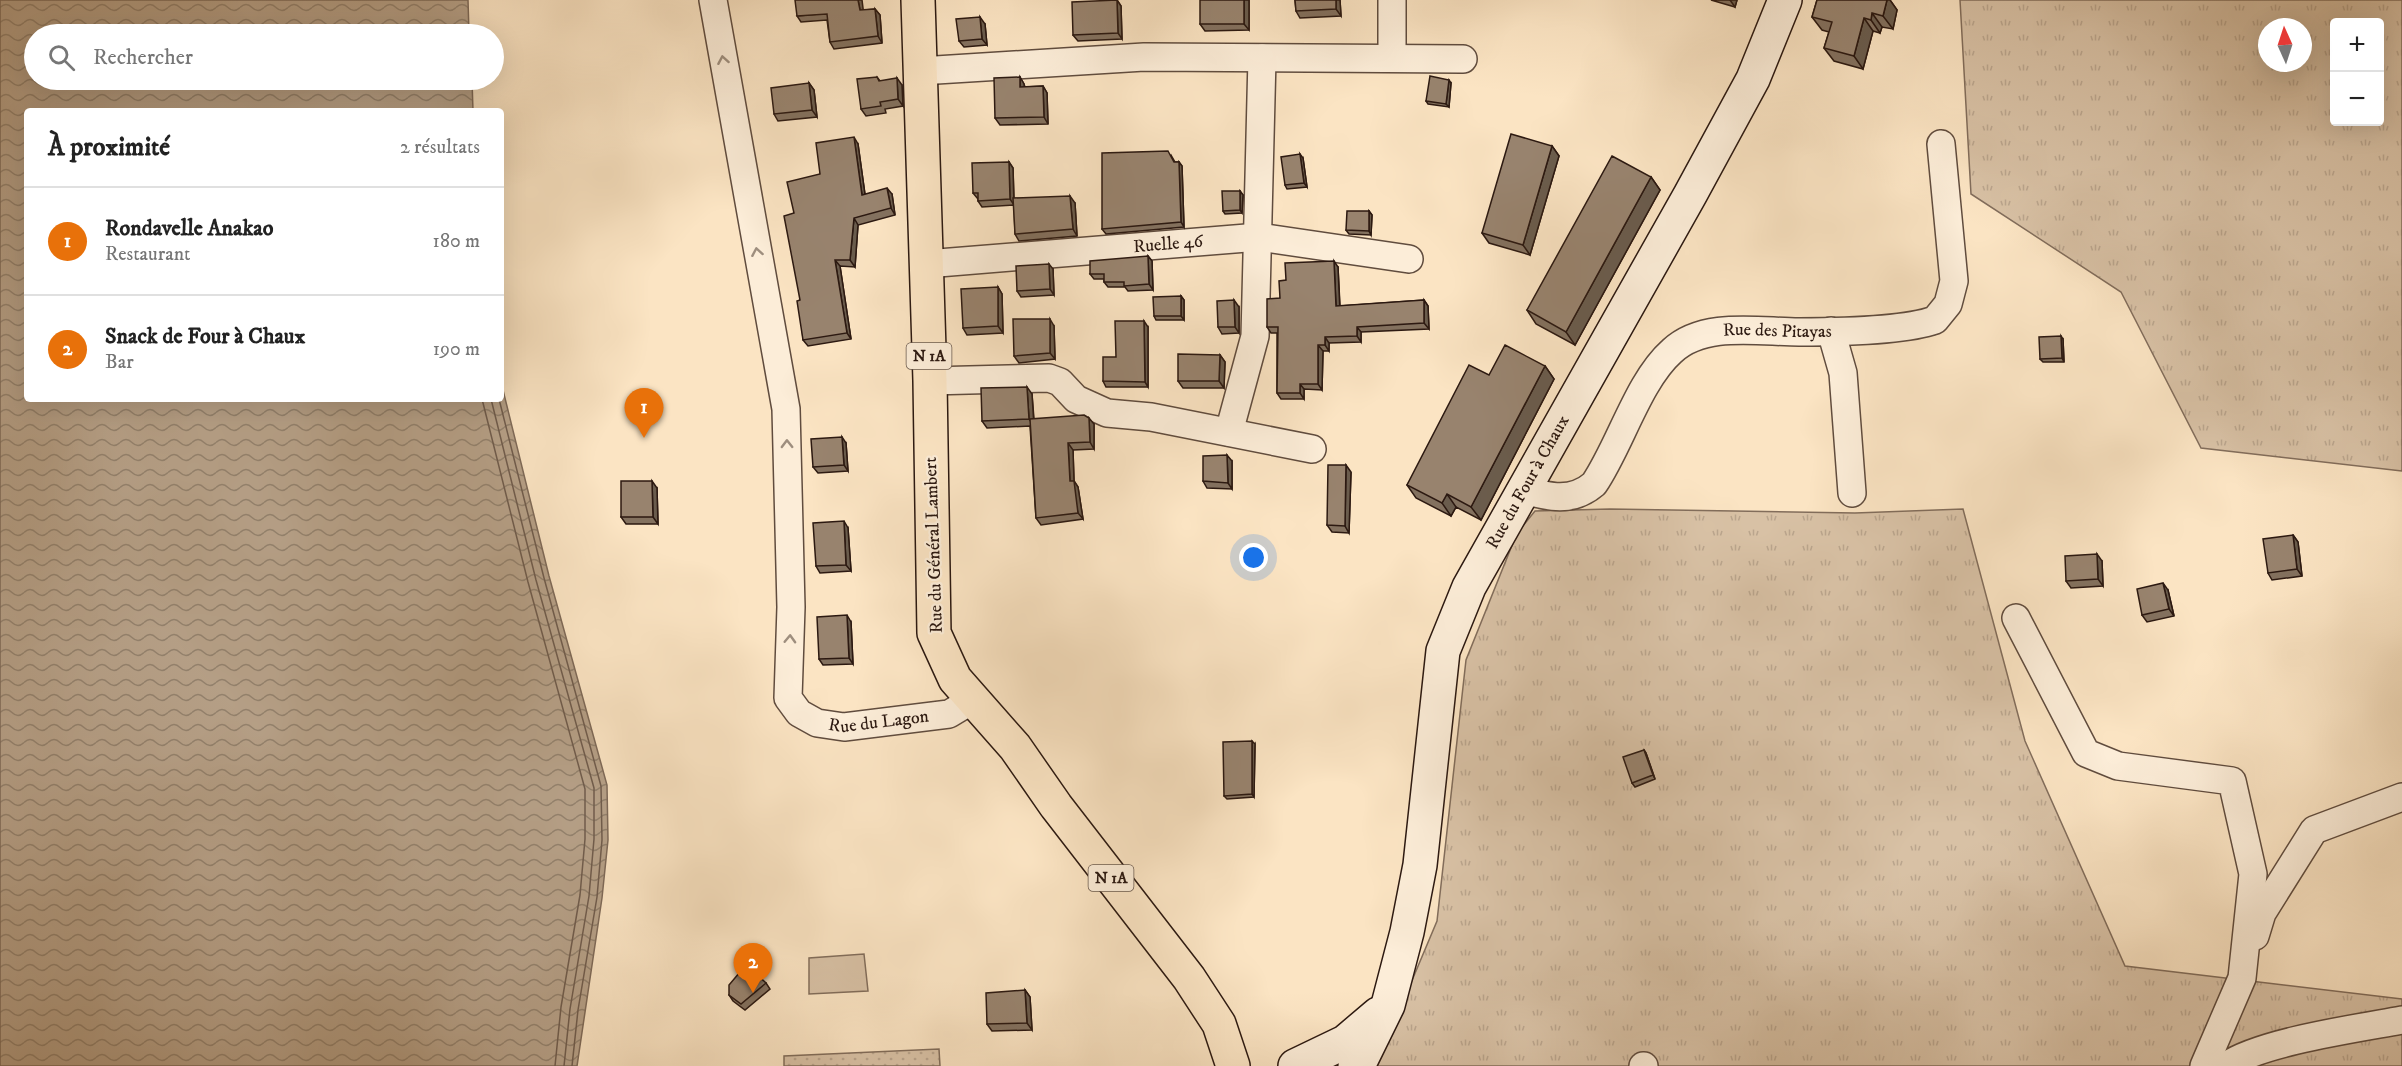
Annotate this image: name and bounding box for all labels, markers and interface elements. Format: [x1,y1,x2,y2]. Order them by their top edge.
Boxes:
north arrow [2258,18,2312,72]
map controls [2330,18,2384,126]
button: + [2330,18,2384,72]
search box [24,24,504,90]
icon: search [45,41,78,74]
text: Rechercher [93,44,193,71]
one-way arrow [717,55,730,65]
button: − [2330,72,2384,126]
text: À proximité [48,131,170,164]
text: 2 résultats [400,135,480,160]
text: Rondavelle Anakao [105,215,273,242]
text: 1 [64,229,71,254]
text: 180 m [433,229,480,254]
street label: Ruelle 46 [1132,231,1205,258]
text: Restaurant [105,242,190,267]
one-way arrow [751,247,764,257]
street label: Rue des Pitayas [1722,319,1832,343]
text: Snack de Four à Chaux [105,323,305,350]
text: 2 [63,337,72,362]
text: 190 m [433,337,480,362]
road number: N 1A [906,343,952,369]
text: Bar [105,350,134,375]
pin: 1 [624,388,664,438]
street label: Rue du Four à Chaux [1482,411,1575,553]
one-way arrow [781,440,793,449]
street label: Rue du Général Lambert [920,456,948,634]
your location [1239,543,1268,572]
one-way arrow [783,635,796,644]
street label: Rue du Lagon [827,706,931,738]
road number: N 1A [1088,865,1134,891]
pin: 2 [734,944,772,993]

